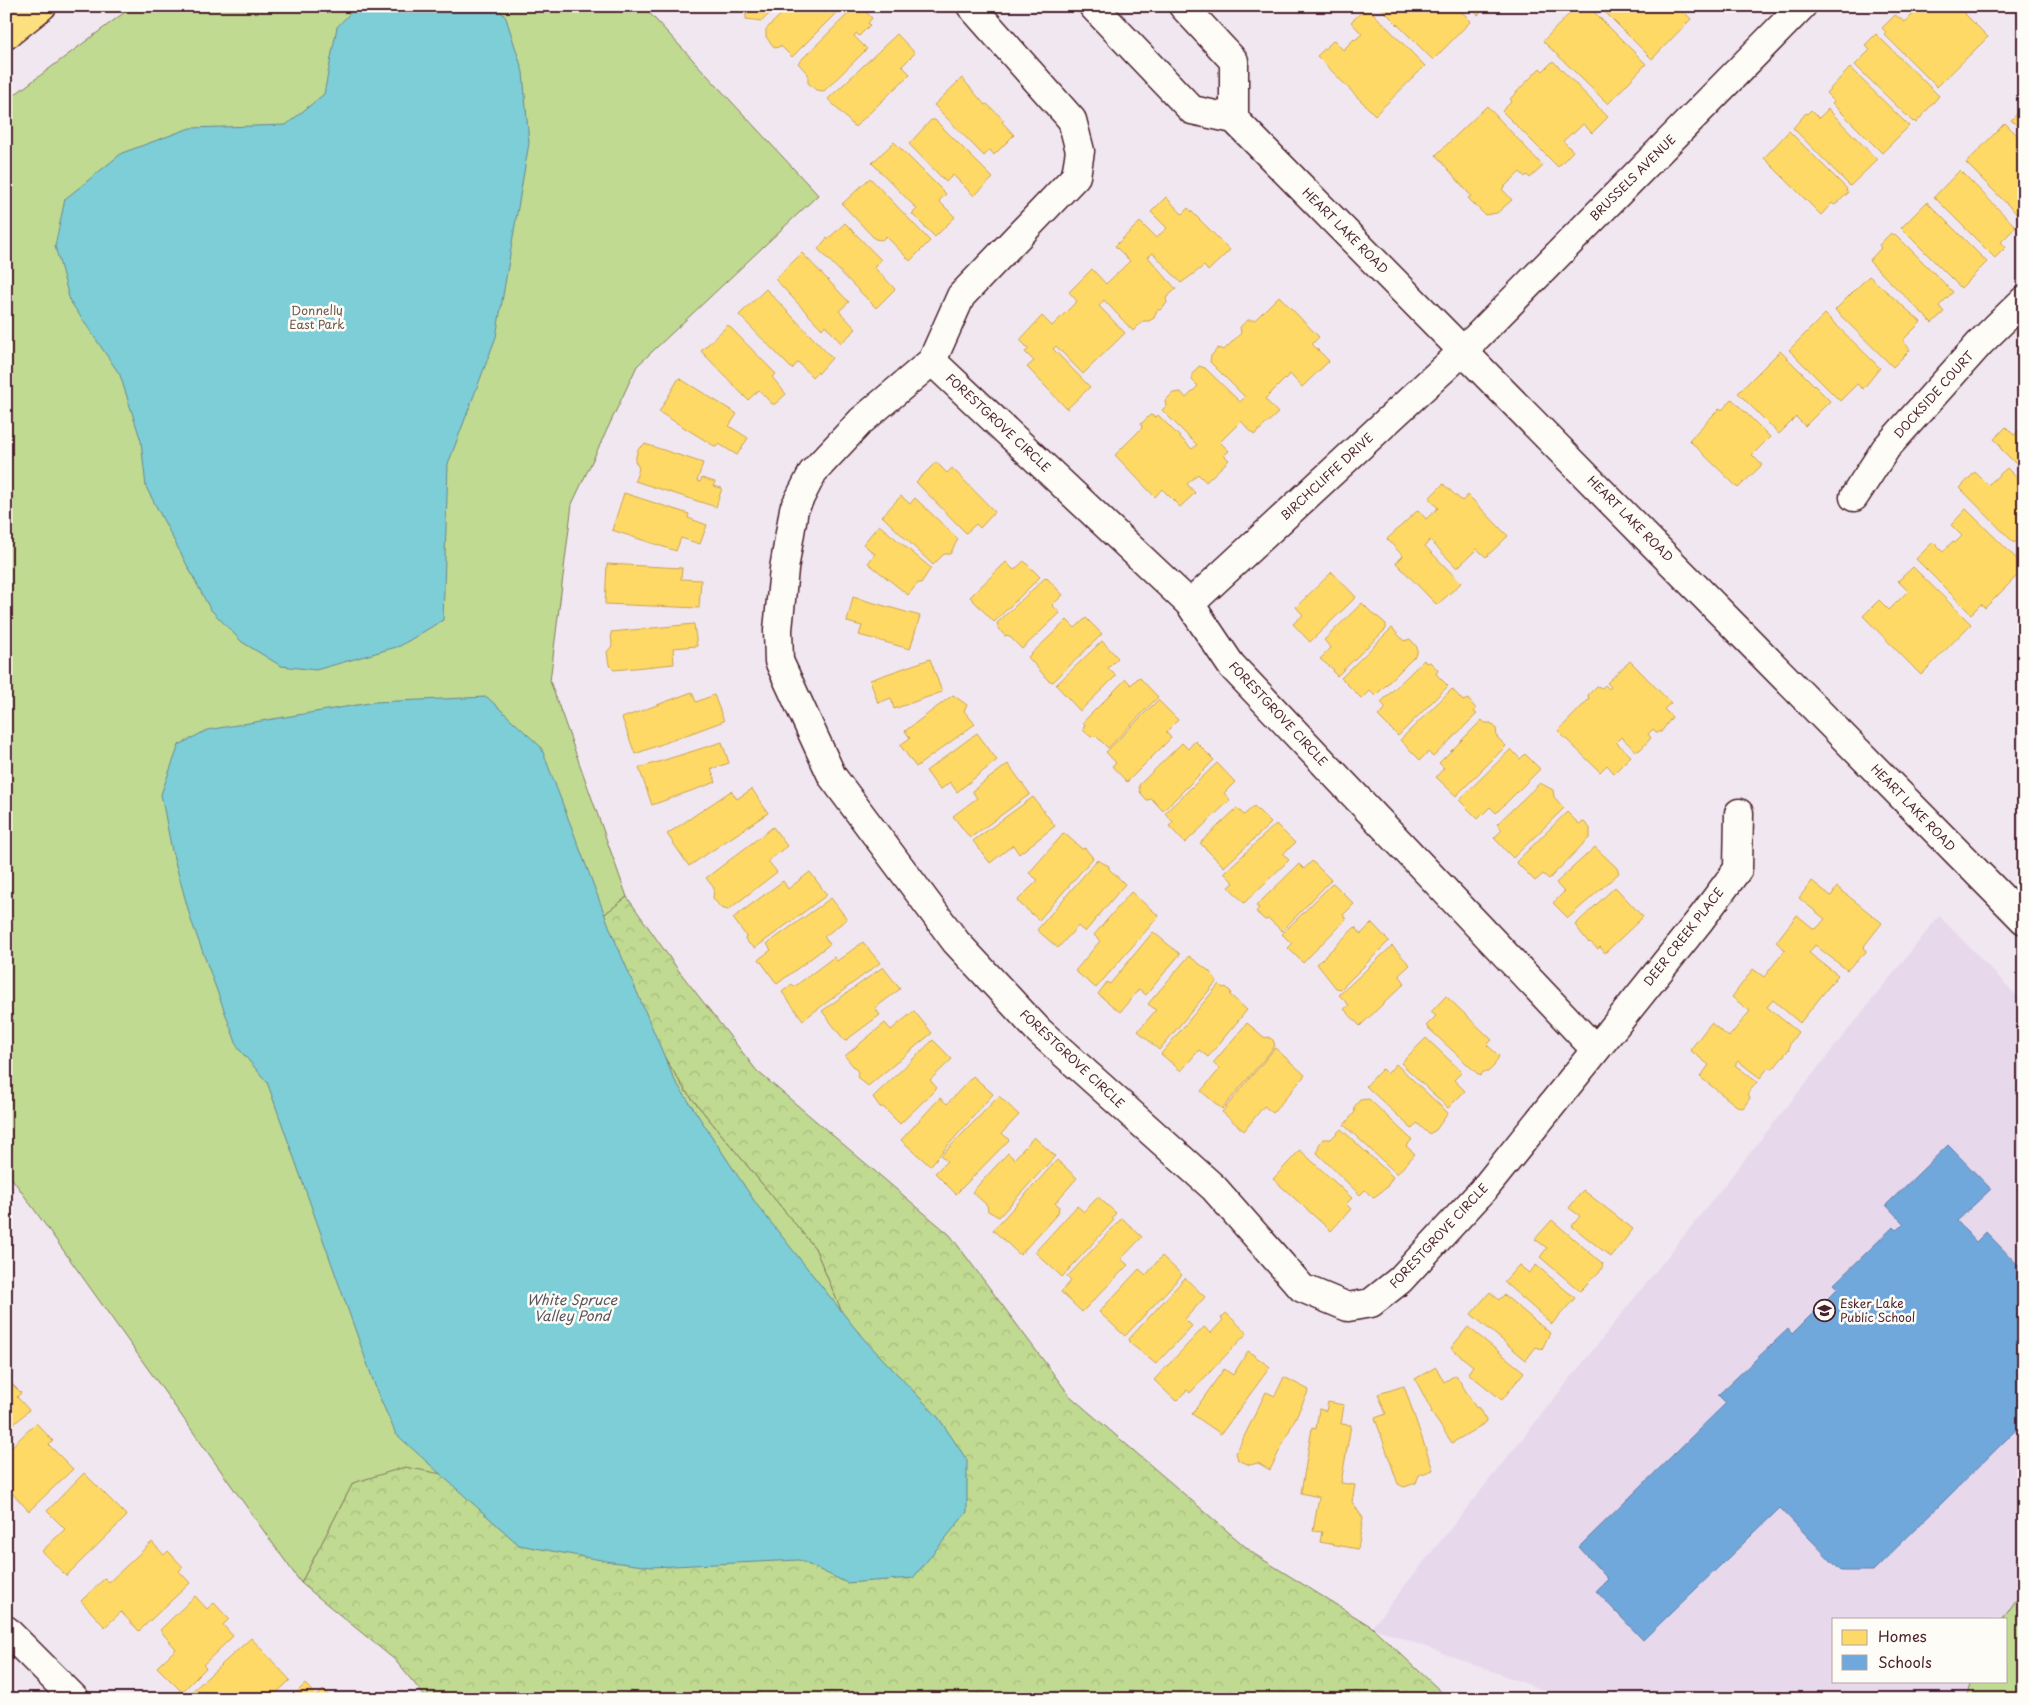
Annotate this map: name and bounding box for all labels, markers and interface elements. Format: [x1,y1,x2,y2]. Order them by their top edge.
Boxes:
street label: BRUSSELS AVENUE [1585,130,1679,224]
street label: HEART LAKE ROAD [1299,183,1393,277]
park label: Donnelly East Park [289,301,345,333]
street label: DOCKSIDE COURT [1889,346,1978,442]
street label: FORESTGROVE CIRCLE [942,369,1055,476]
street label: BIRCHCLIFFE DRIVE [1276,428,1377,524]
street label: HEART LAKE ROAD [1584,471,1678,565]
street label: FORESTGROVE CIRCLE [1225,657,1332,770]
street label: HEART LAKE ROAD [1867,760,1960,855]
street label: DEER CREEK PLACE [1639,883,1728,989]
street label: FORESTGROVE CIRCLE [1016,1005,1129,1112]
street label: FORESTGROVE CIRCLE [1385,1179,1492,1292]
water label: White Spruce Valley Pond [527,1289,619,1326]
place label: Esker Lake Public School [1840,1294,1915,1326]
school or university icon: Esker Lake Public School [1812,1299,1836,1323]
legend [1832,1618,2008,1682]
text: Homes [1878,1624,1927,1647]
text: Schools [1878,1650,1932,1673]

